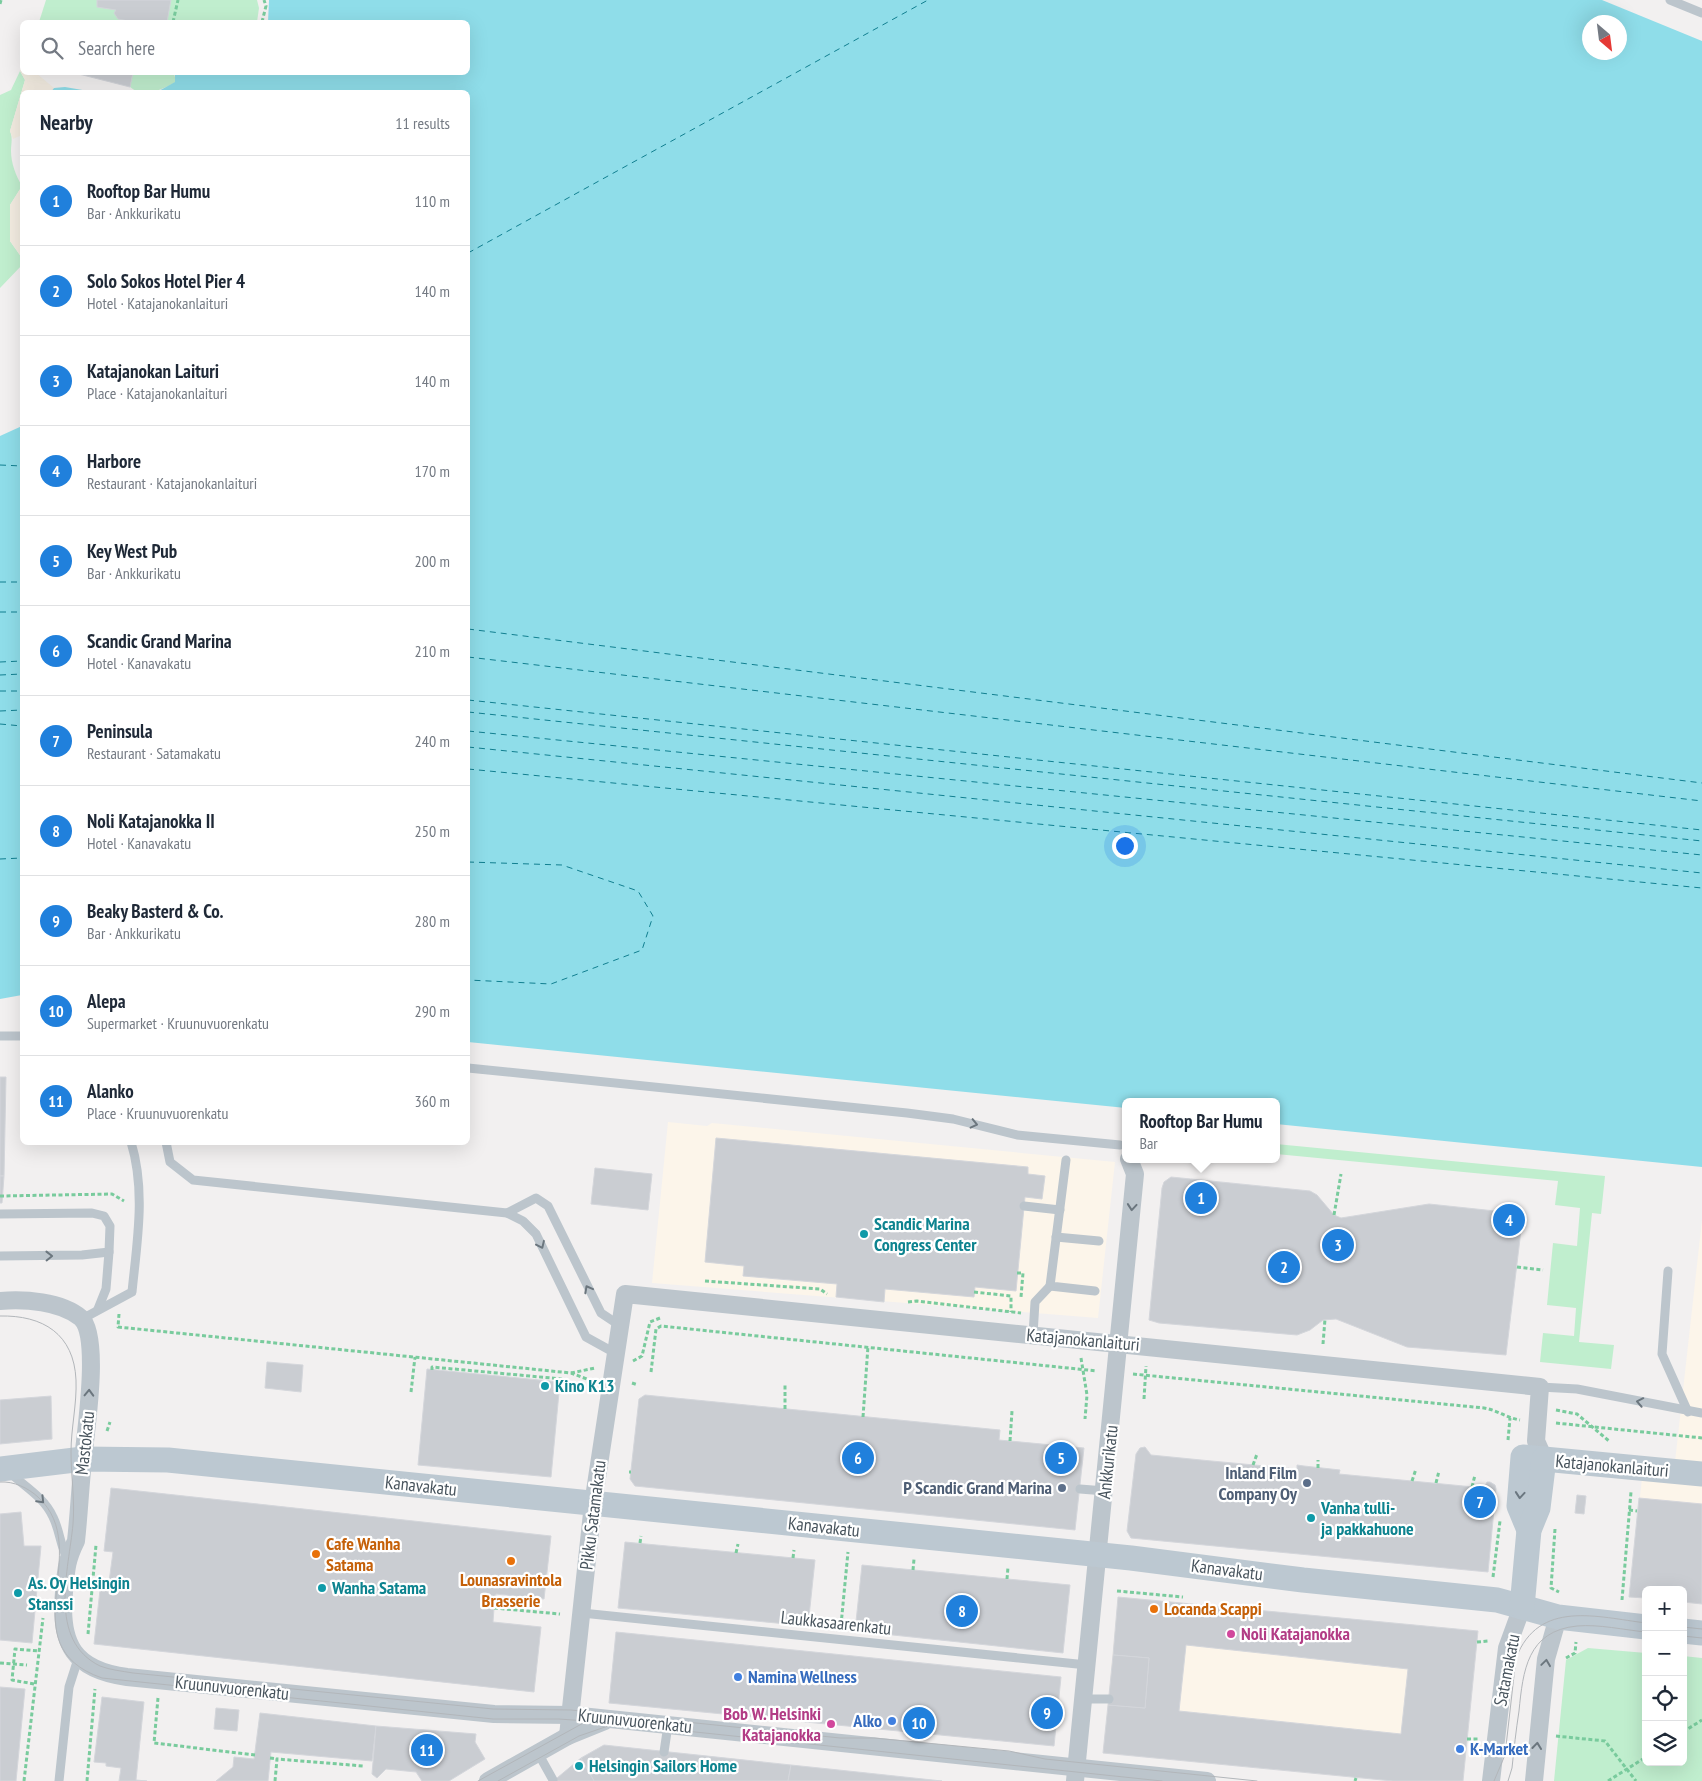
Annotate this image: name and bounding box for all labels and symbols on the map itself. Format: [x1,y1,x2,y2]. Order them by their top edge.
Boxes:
north arrow [1582,15,1627,60]
your location [1112,833,1138,859]
one-way arrow [969,1118,978,1129]
pin: 1 [1185,1179,1217,1217]
pin: 4 [1493,1201,1525,1239]
one-way arrow [1127,1203,1138,1211]
place label: Scandic Marina Congress Center [874,1212,977,1256]
pin: 3 [1322,1226,1354,1264]
marker: Scandic Marina Congress Center [858,1228,870,1240]
one-way arrow [535,1240,546,1249]
pin: 2 [1268,1248,1300,1286]
one-way arrow [45,1251,53,1261]
one-way arrow [584,1286,594,1295]
street label: Katajanokanlaituri [1025,1323,1141,1356]
place label: Kino K13 [555,1374,615,1397]
marker: Kino K13 [539,1380,551,1392]
one-way arrow [84,1388,95,1396]
one-way arrow [1635,1397,1644,1408]
street label: Mastokatu [70,1410,99,1476]
street label: Ankkurikatu [1092,1424,1123,1500]
pin: 6 [842,1439,874,1477]
pin: 5 [1045,1439,1077,1477]
street label: Katajanokanlaituri [1554,1449,1670,1482]
street label: Pikku Satamakatu [574,1459,611,1571]
place label: Inland Film Company Oy [1219,1461,1298,1505]
street label: Kanavakatu [384,1470,458,1501]
place label: P Scandic Grand Marina [903,1476,1052,1499]
marker: Inland Film Company Oy [1301,1477,1313,1489]
marker: P Scandic Grand Marina [1056,1482,1068,1494]
pin: 7 [1464,1483,1496,1521]
one-way arrow [1514,1491,1525,1499]
one-way arrow [35,1494,44,1503]
place label: Vanha tulli- ja pakkahuone [1320,1496,1414,1540]
street label: Kanavakatu [787,1511,861,1542]
marker: Vanha tulli- ja pakkahuone [1305,1512,1317,1524]
place label: Cafe Wanha Satama [326,1532,401,1576]
marker: Cafe Wanha Satama [310,1548,322,1560]
street label: Kanavakatu [1190,1554,1264,1585]
marker: Lounasravintola Brasserie [505,1555,517,1567]
place label: Lounasravintola Brasserie [460,1568,562,1612]
place label: As. Oy Helsingin Stanssi [27,1571,130,1615]
place label: Wanha Satama [331,1576,426,1599]
marker: Wanha Satama [316,1582,328,1594]
marker: As. Oy Helsingin Stanssi [12,1587,24,1599]
pin: 8 [946,1592,978,1630]
place label: Locanda Scappi [1164,1597,1262,1620]
marker: Locanda Scappi [1148,1603,1160,1615]
street label: Laukkasaarenkatu [780,1605,893,1640]
place label: Noli Katajanokka [1241,1622,1350,1645]
marker: Noli Katajanokka [1225,1628,1237,1640]
street label: Satamakatu [1488,1632,1525,1708]
one-way arrow [1540,1659,1551,1667]
place label: Namina Wellness [748,1665,857,1688]
street label: Kruunuvuorenkatu [174,1670,290,1705]
marker: Namina Wellness [732,1671,744,1683]
pin: 9 [1031,1694,1063,1732]
place label: Bob W. Helsinki Katajanokka [723,1702,821,1746]
street label: Kruunuvuorenkatu [577,1703,693,1738]
pin: 10 [903,1704,935,1742]
place label: Alko [852,1709,882,1732]
marker: Alko [886,1715,898,1727]
marker: Bob W. Helsinki Katajanokka [825,1718,837,1730]
pin: 11 [411,1731,443,1769]
place label: K-Market [1470,1737,1529,1760]
one-way arrow [1531,1741,1542,1749]
marker: K-Market [1454,1743,1466,1755]
place label: Helsingin Sailors Home [589,1754,737,1777]
marker: Helsingin Sailors Home [573,1760,585,1772]

